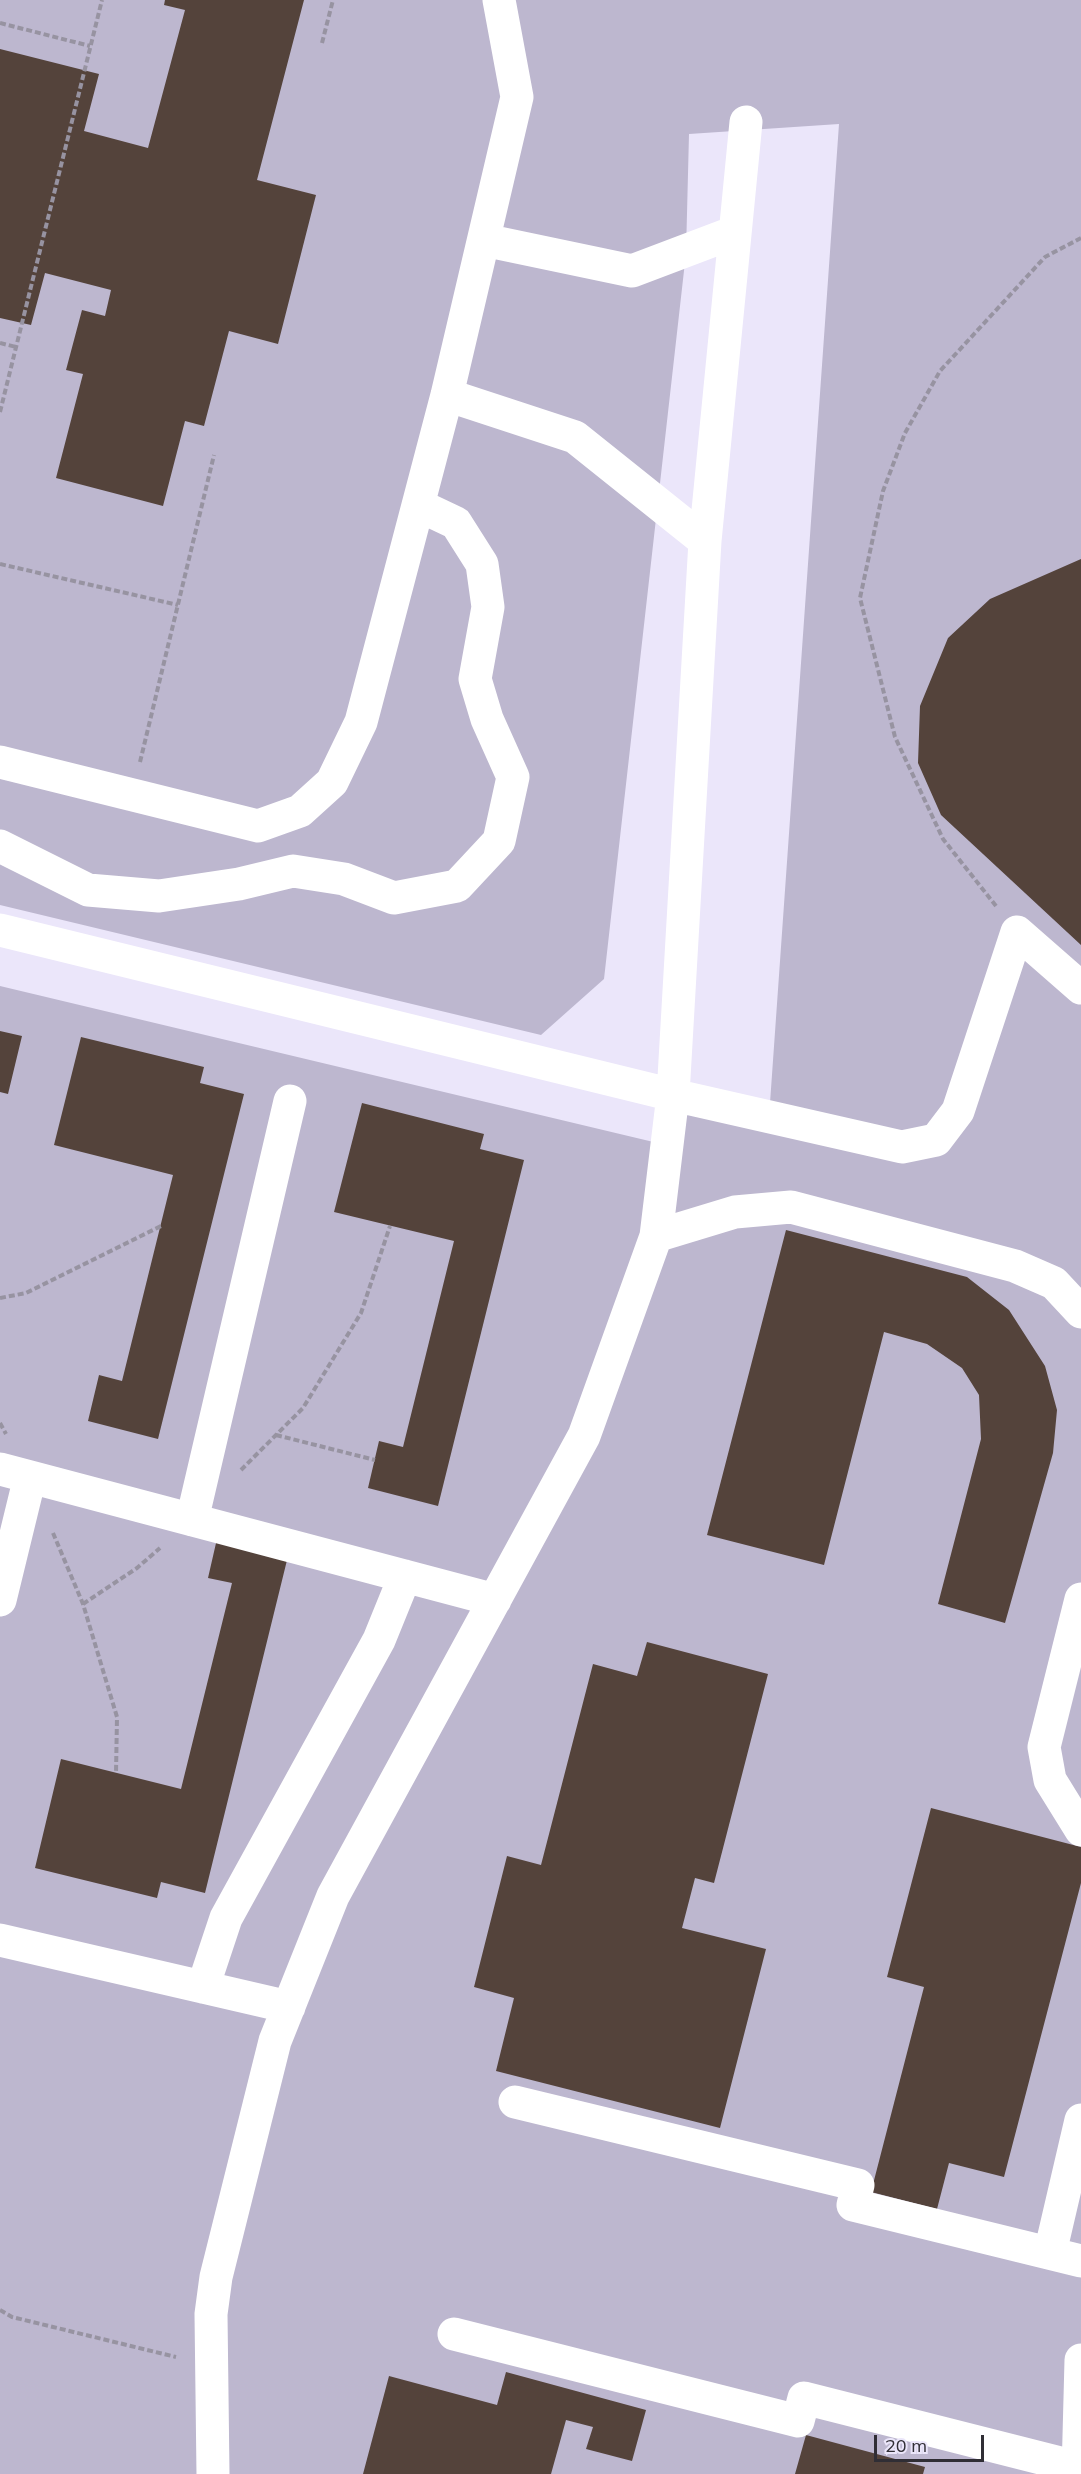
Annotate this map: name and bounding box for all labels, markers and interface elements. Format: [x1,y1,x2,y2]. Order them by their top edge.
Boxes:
scale bar [877,2423,986,2461]
text: 20 m [885,2434,927,2457]

